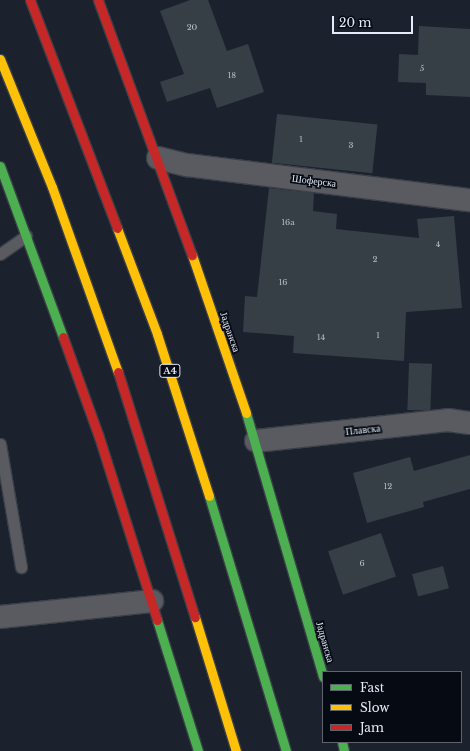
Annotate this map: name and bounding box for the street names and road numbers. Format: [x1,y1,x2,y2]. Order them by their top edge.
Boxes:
street label: Шоферска [291,172,337,190]
street label: Јадранска [218,310,242,354]
road number: A4 [159,364,181,378]
street label: Плавска [345,422,381,438]
street label: Јадранска [313,620,337,664]

